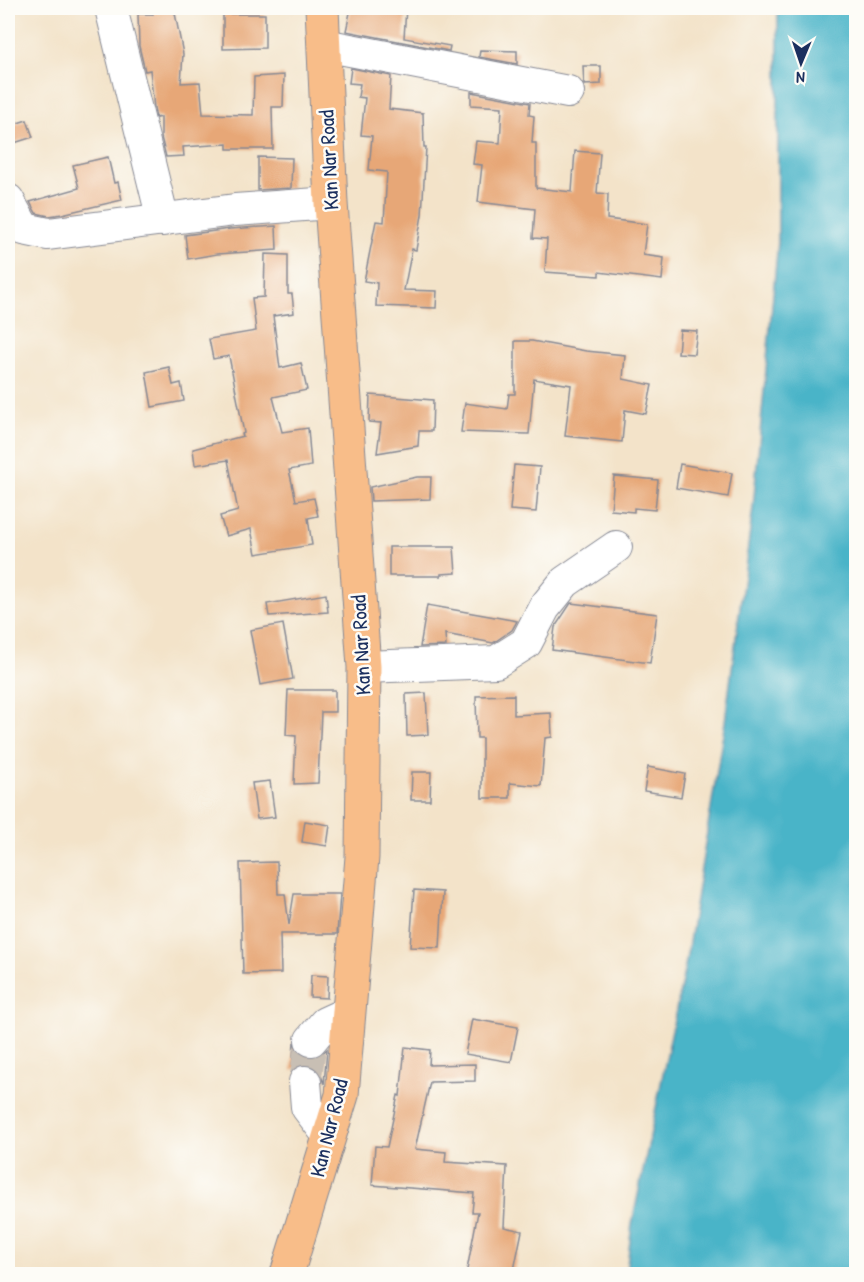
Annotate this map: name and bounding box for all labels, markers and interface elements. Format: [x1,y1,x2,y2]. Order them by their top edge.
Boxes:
north arrow [771,33,831,93]
text: N [795,67,805,89]
street label: Kan Nar Road [311,109,346,211]
street label: Kan Nar Road [343,594,378,696]
street label: Kan Nar Road [302,1076,355,1180]

